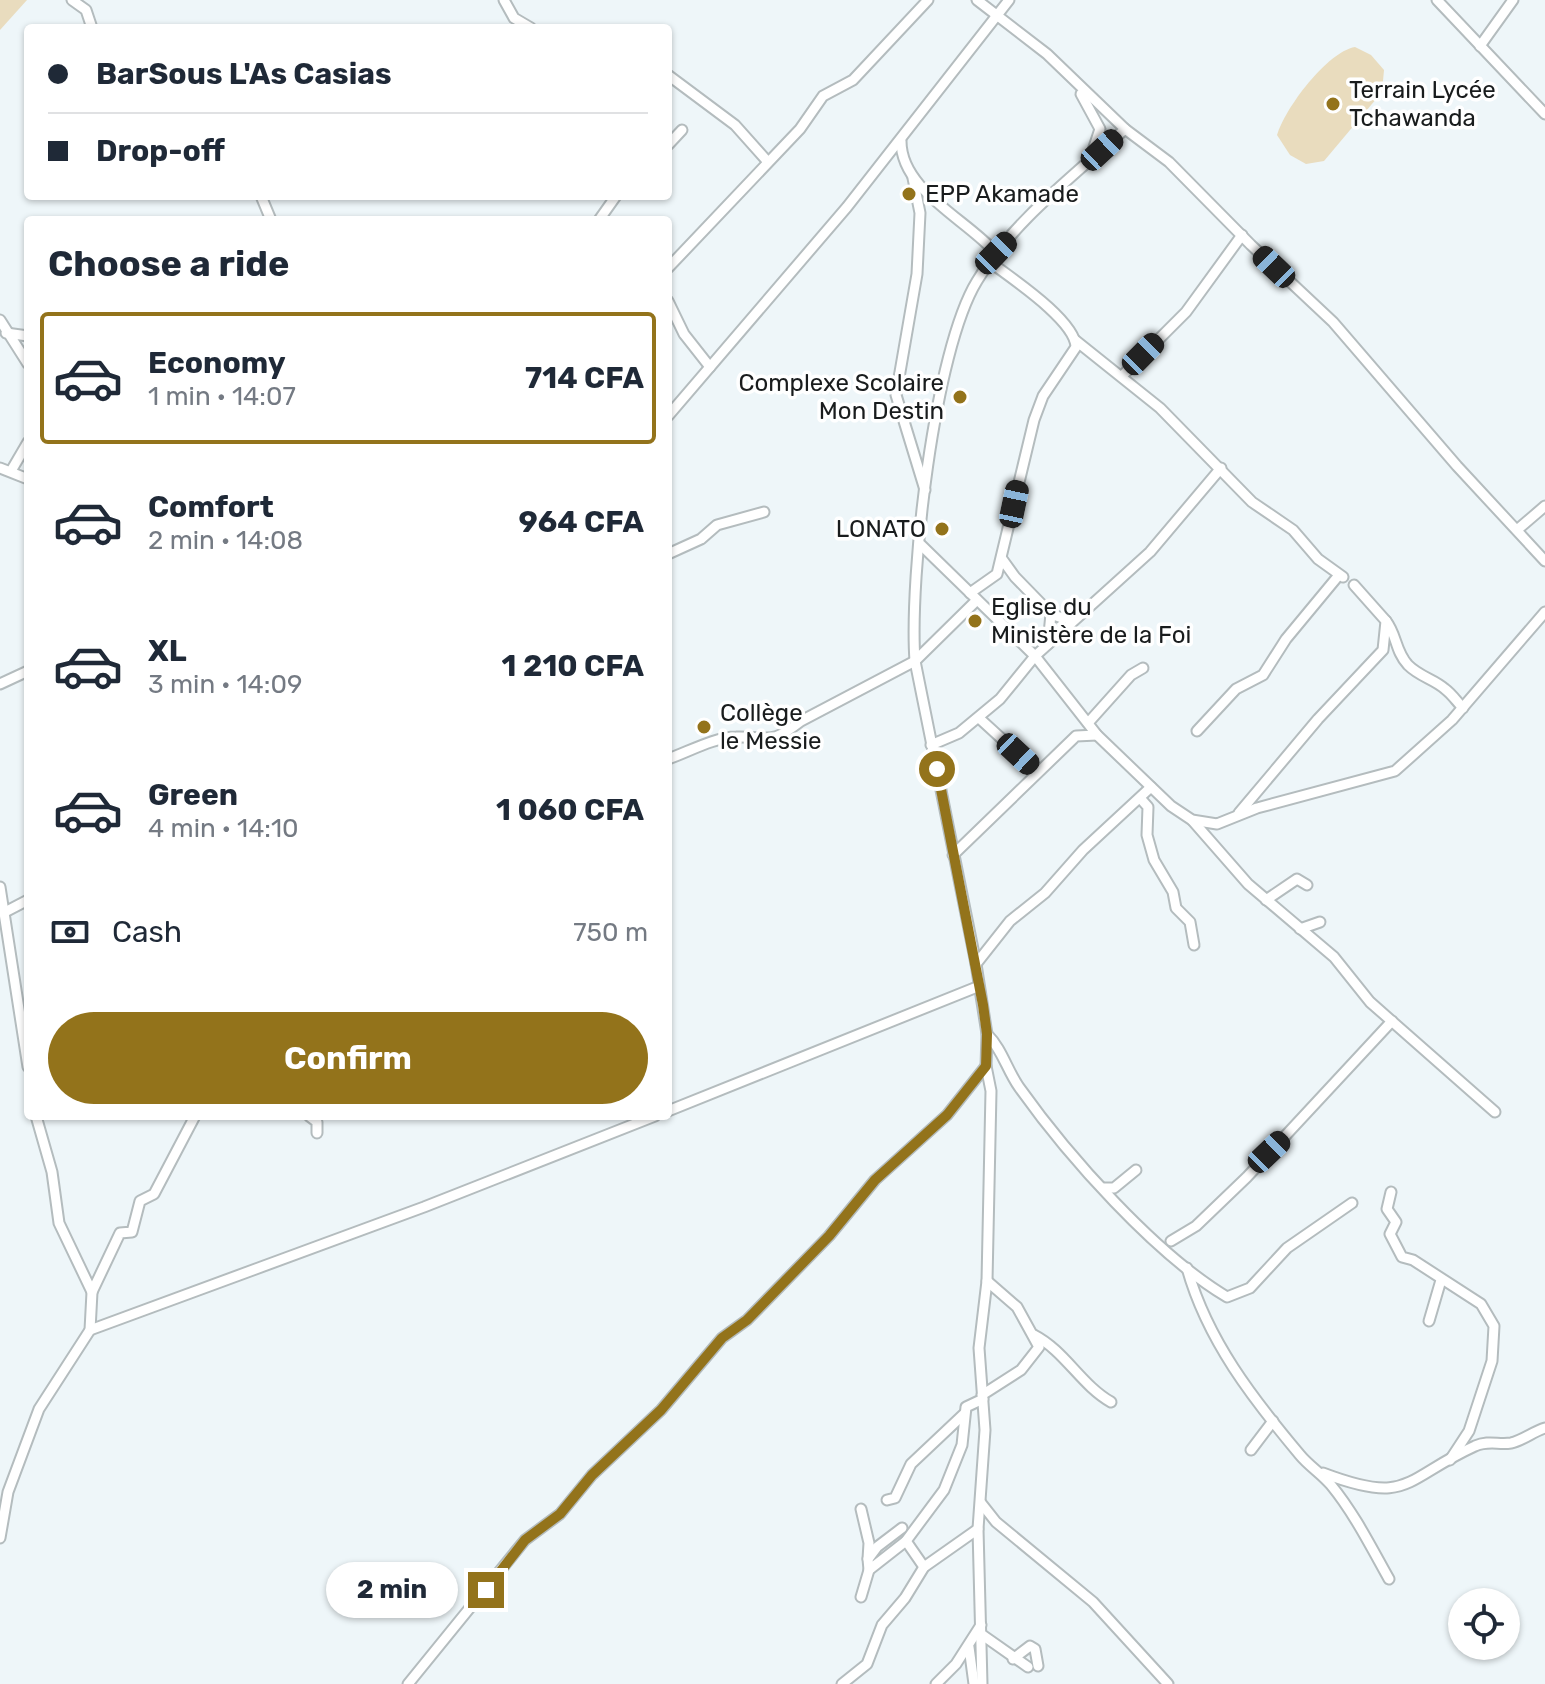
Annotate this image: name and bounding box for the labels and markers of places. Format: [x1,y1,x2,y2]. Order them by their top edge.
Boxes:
place label: Terrain Lycée Tchawanda [1349,76,1496,132]
marker: Terrain Lycée Tchawanda [1324,95,1342,113]
place label: EPP Akamade [925,180,1079,208]
marker: EPP Akamade [900,185,918,203]
place label: Complexe Scolaire Mon Destin [739,369,944,425]
marker: Complexe Scolaire Mon Destin [951,388,969,406]
place label: LONATO [836,515,926,543]
marker: LONATO [933,520,951,538]
place label: Eglise du Ministère de la Foi [991,593,1191,649]
marker: Eglise du Ministère de la Foi [966,612,984,630]
place label: Collège le Messie [720,699,821,755]
marker: Collège le Messie [695,718,713,736]

